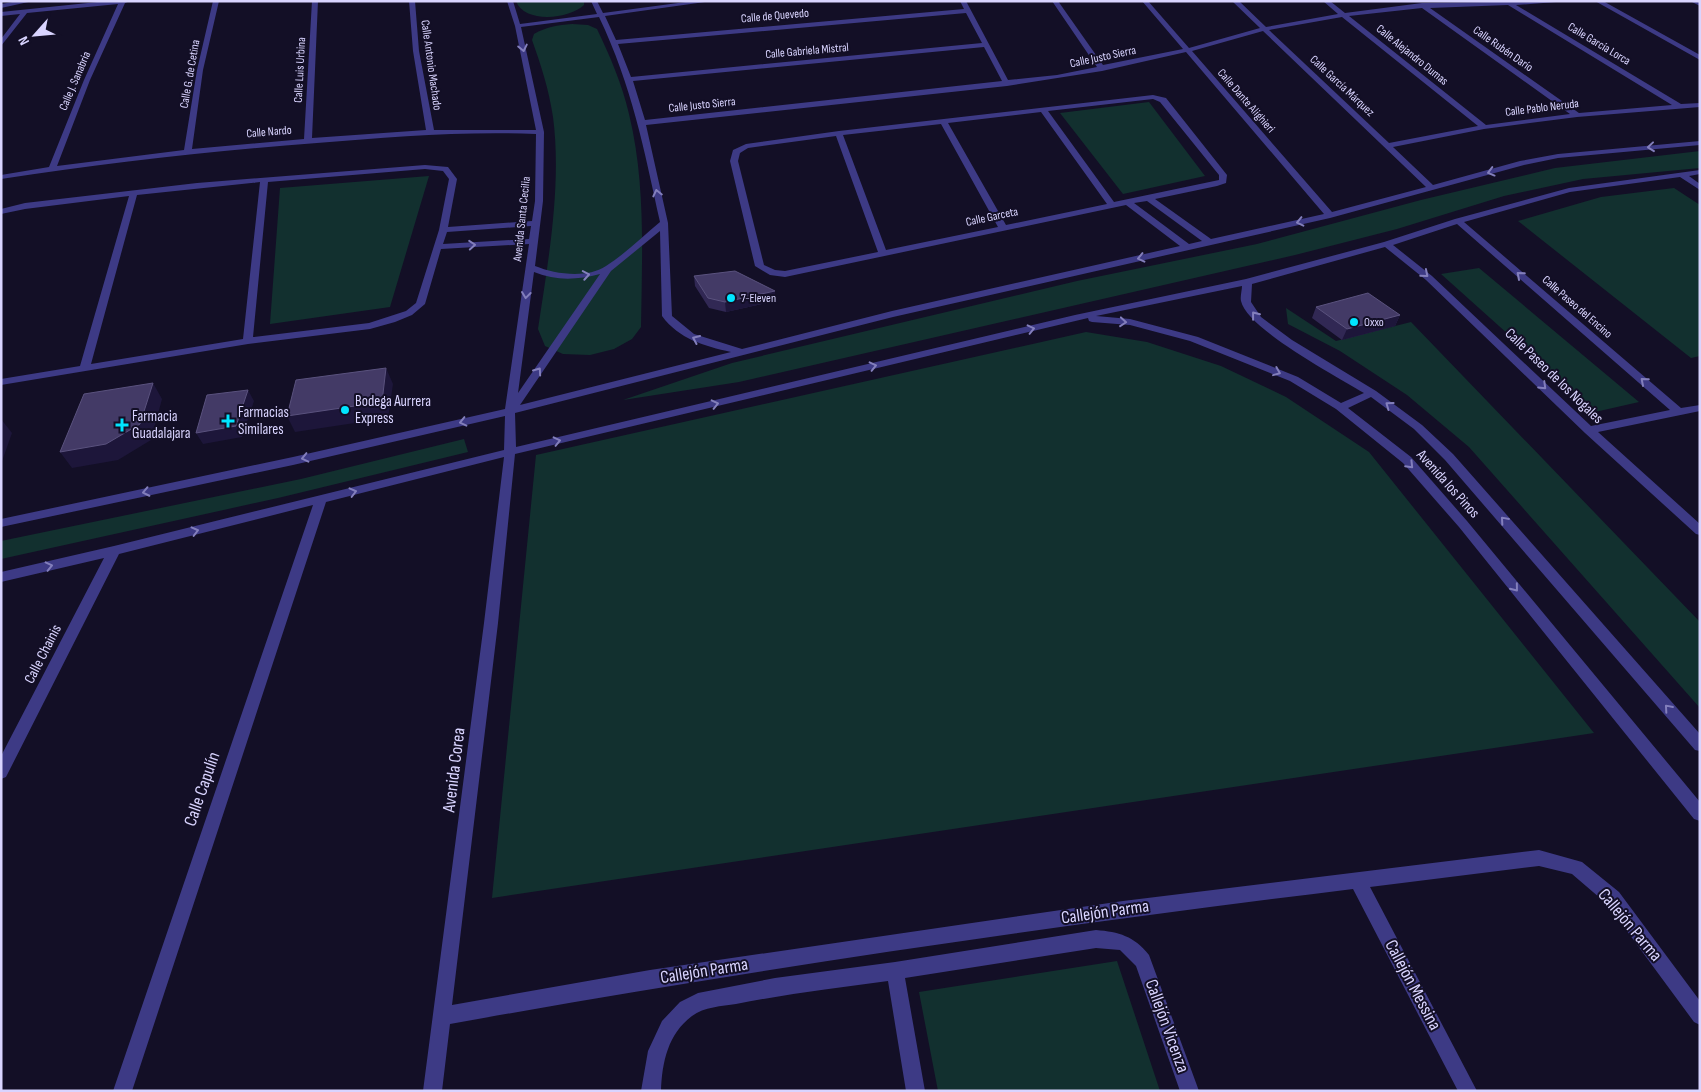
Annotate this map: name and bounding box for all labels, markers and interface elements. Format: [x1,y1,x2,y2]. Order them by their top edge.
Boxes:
street label: Calle de Quevedo [740,6,810,26]
north arrow [10,10,60,60]
street label: Calle Antonio Machado [417,19,445,111]
street label: Calle García Lorca [1565,19,1633,69]
street label: Calle Alejandro Dumas [1373,21,1451,89]
street label: Calle Rubén Darío [1470,23,1536,75]
text: N [15,33,33,48]
street label: Calle Luis Urbina [291,36,309,103]
street label: Calle G. de Cetina [177,38,203,110]
street label: Calle Gabriela Mistral [765,40,849,62]
street label: Calle Justo Sierra [1069,43,1138,71]
one-way arrow [517,44,527,53]
street label: Calle J. Sanabria [56,49,94,113]
street label: Calle García Márquez [1307,52,1378,120]
street label: Calle Dante Alighieri [1214,66,1278,136]
street label: Calle Justo Sierra [668,94,737,116]
street label: Calle Pablo Neruda [1504,96,1580,120]
street label: Calle Nardo [246,123,292,141]
one-way arrow [1647,141,1655,152]
one-way arrow [1487,166,1495,177]
street label: Avenida Santa Cecilia [510,175,534,263]
one-way arrow [652,188,663,197]
street label: Calle Garceta [965,204,1020,230]
one-way arrow [1295,216,1304,227]
one-way arrow [468,239,476,250]
one-way arrow [1137,252,1146,263]
one-way arrow [1419,269,1428,277]
one-way arrow [582,270,591,280]
one-way arrow [1517,271,1526,280]
street label: Calle Paseo del Encino [1539,272,1615,342]
one-way arrow [522,291,532,300]
place label: 7-Eleven [741,291,776,306]
marker: 7-Eleven [725,292,737,304]
one-way arrow [1253,312,1261,321]
place label: Oxxo [1364,315,1384,330]
one-way arrow [1120,316,1128,327]
marker: Oxxo [1348,316,1360,328]
one-way arrow [1027,324,1036,335]
street label: Calle Paseo de los Nogales [1501,324,1607,428]
one-way arrow [692,335,701,346]
one-way arrow [869,361,878,372]
one-way arrow [1272,366,1281,377]
one-way arrow [532,367,541,377]
one-way arrow [1640,378,1649,387]
one-way arrow [1537,380,1546,389]
place label: Bodega Aurrera Express [355,392,431,428]
one-way arrow [711,399,720,410]
place label: Farmacias Similares [238,403,289,439]
one-way arrow [1386,403,1395,411]
marker: Bodega Aurrera Express [339,404,351,416]
place label: Farmacia Guadalajara [132,407,191,443]
marker: Farmacias Similares [222,415,234,427]
one-way arrow [458,416,467,427]
marker: Farmacia Guadalajara [116,419,128,431]
one-way arrow [552,436,561,447]
street label: Avenida los Pinos [1412,445,1484,522]
one-way arrow [300,452,309,463]
one-way arrow [1404,459,1413,468]
one-way arrow [141,486,150,497]
one-way arrow [348,487,357,498]
one-way arrow [1501,516,1510,525]
one-way arrow [190,526,199,537]
one-way arrow [44,561,53,572]
one-way arrow [1510,582,1518,591]
street label: Calle Chainis [20,621,66,687]
one-way arrow [1665,705,1674,714]
street label: Avenida Corea [438,726,470,814]
street label: Calle Capulín [180,749,224,829]
street label: Callejón Parma [1594,884,1667,966]
street label: Callejón Parma [1060,895,1150,929]
street label: Callejón Messina [1380,936,1446,1034]
street label: Callejón Parma [659,954,749,988]
street label: Callejón Vicenza [1140,977,1194,1075]

